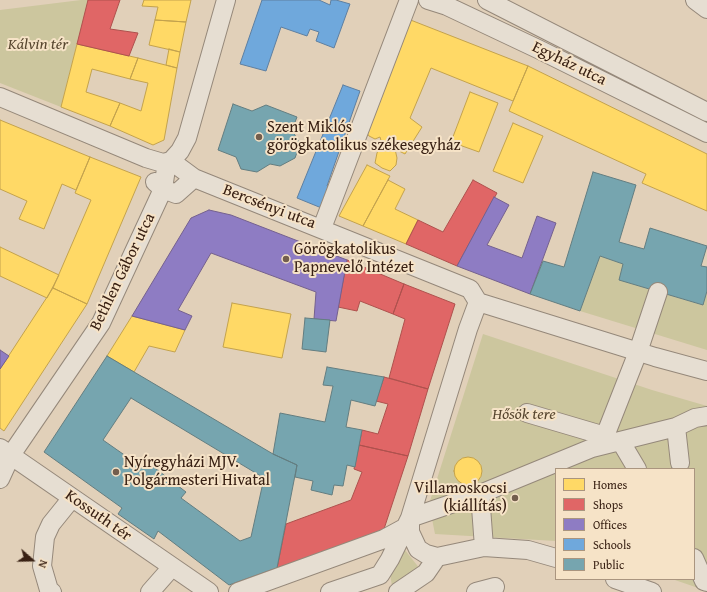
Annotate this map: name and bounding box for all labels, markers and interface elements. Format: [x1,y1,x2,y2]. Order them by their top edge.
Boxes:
park label: Kálvin tér [8,35,68,55]
street label: Egyház utca [529,38,609,90]
place label: Szent Miklós görögkatolikus székesegyház [267,118,460,156]
marker: Szent Miklós görögkatolikus székesegyház [254,132,264,142]
street label: Bercsényi utca [220,181,318,233]
street label: Bethlen Gábor utca [86,210,160,334]
place label: Görögkatolikus Papnevelő Intézet [294,240,414,278]
marker: Görögkatolikus Papnevelő Intézet [281,254,291,264]
park label: Hősök tere [492,405,556,425]
place label: Nyíregyházi MJV. Polgármesteri Hivatal [124,453,270,491]
marker: Nyíregyházi MJV. Polgármesteri Hivatal [111,467,121,477]
legend [555,468,695,580]
text: Homes [593,476,627,493]
place label: Villamoskocsi (kiállítás) [414,479,507,517]
street label: Kossuth tér [61,486,135,546]
marker: Villamoskocsi (kiállítás) [510,493,520,503]
text: Shops [593,496,623,513]
text: Offices [593,516,627,533]
text: Schools [593,536,631,553]
north arrow [12,540,52,580]
text: Public [593,556,624,573]
text: N [35,558,52,570]

